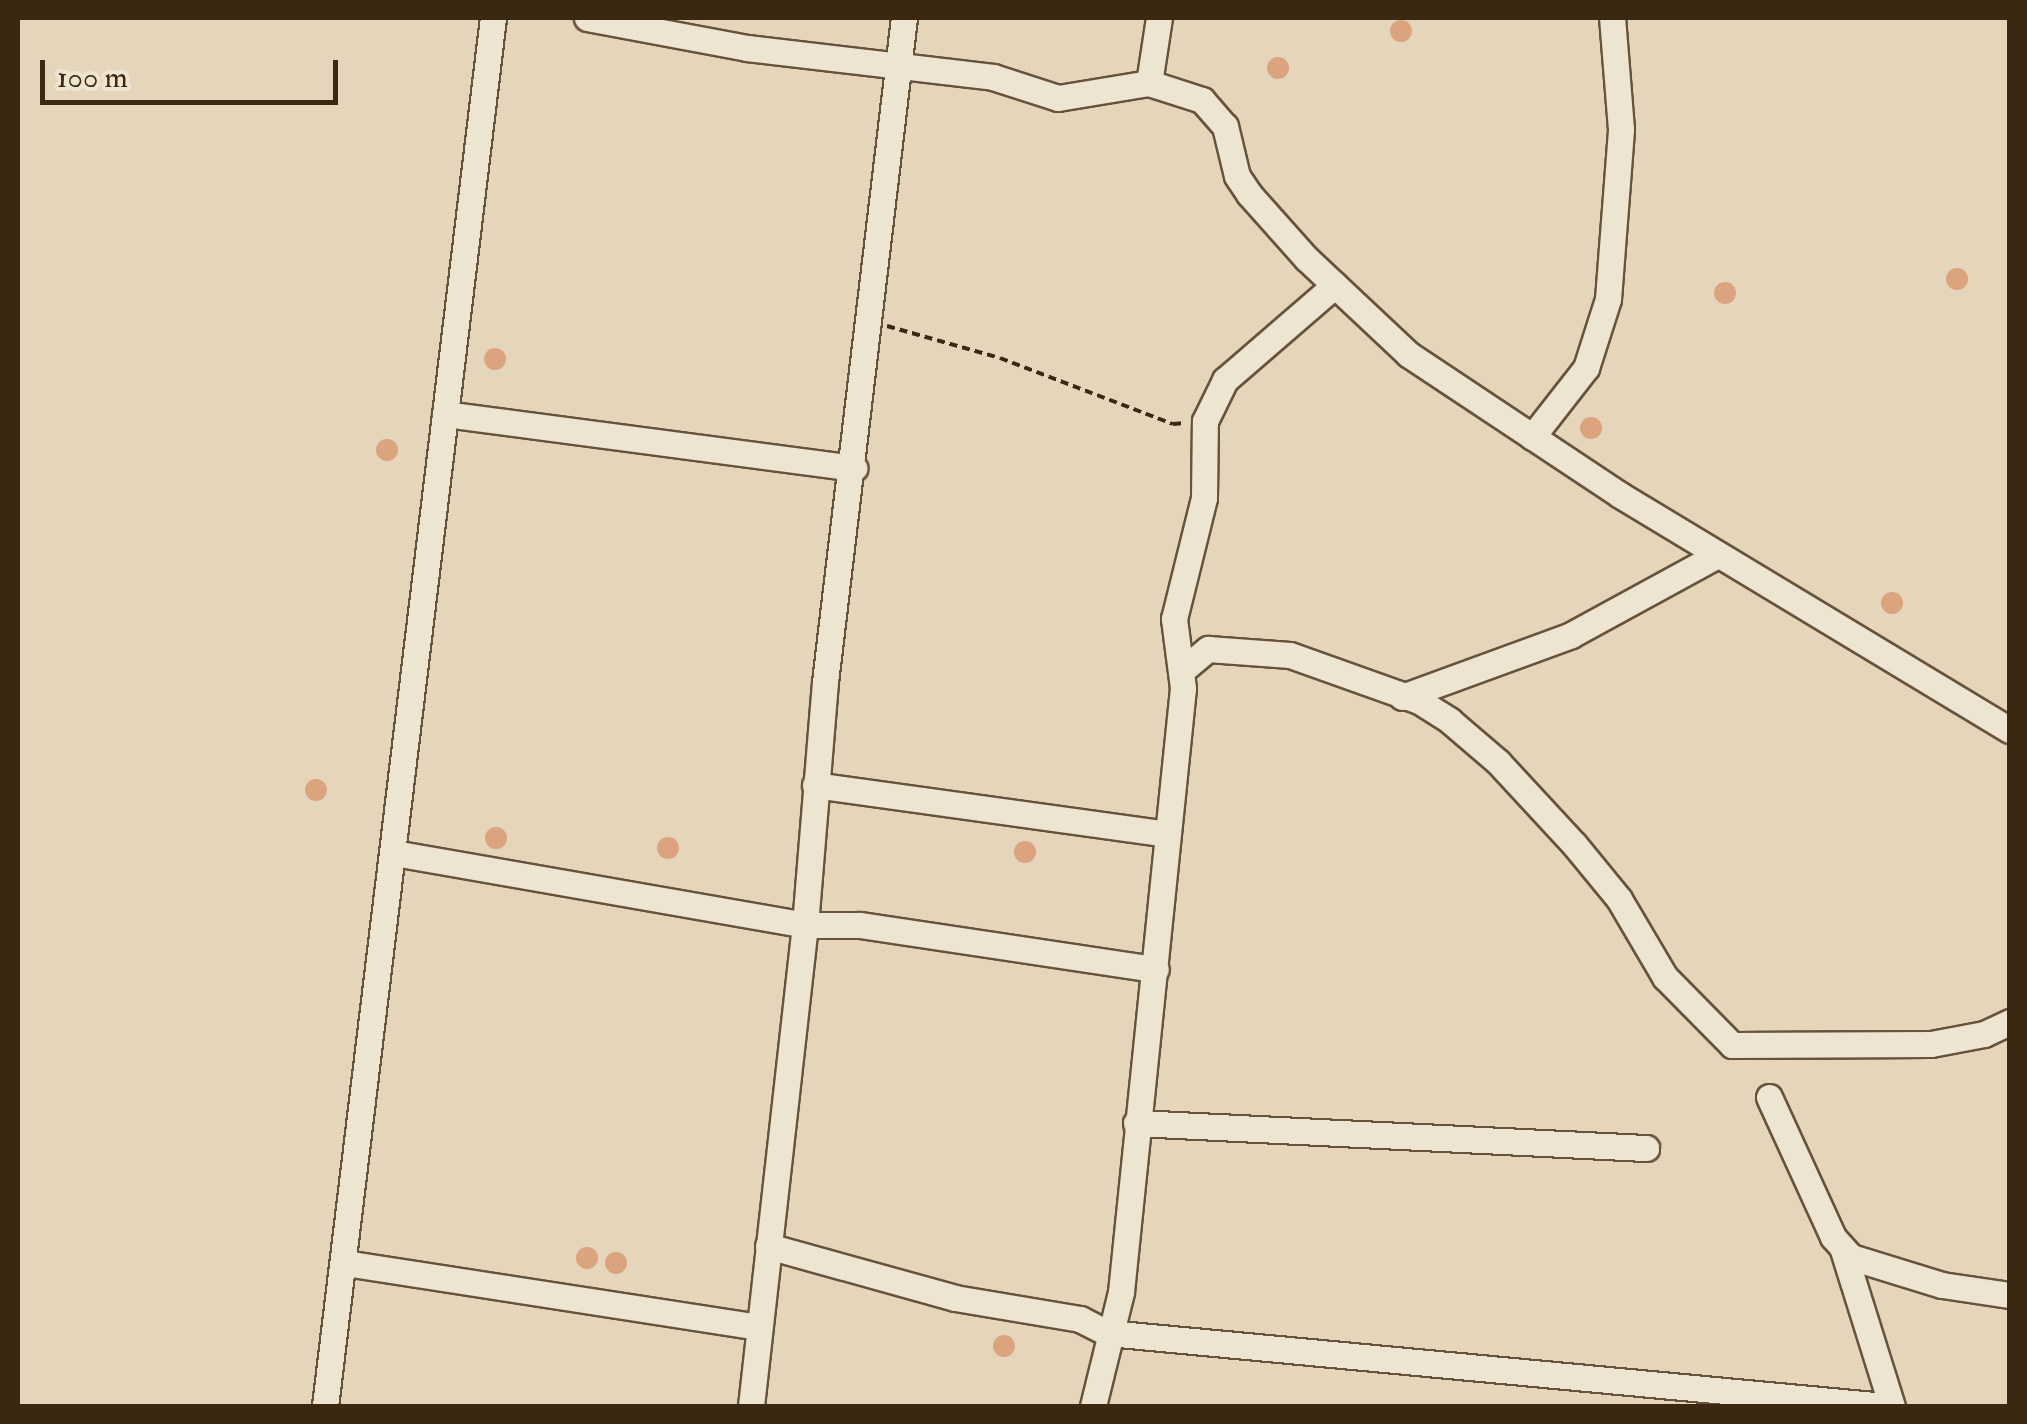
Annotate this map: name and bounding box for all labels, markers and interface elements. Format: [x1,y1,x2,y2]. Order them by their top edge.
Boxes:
scale bar [45,40,342,102]
text: 100 m [57,59,128,96]

